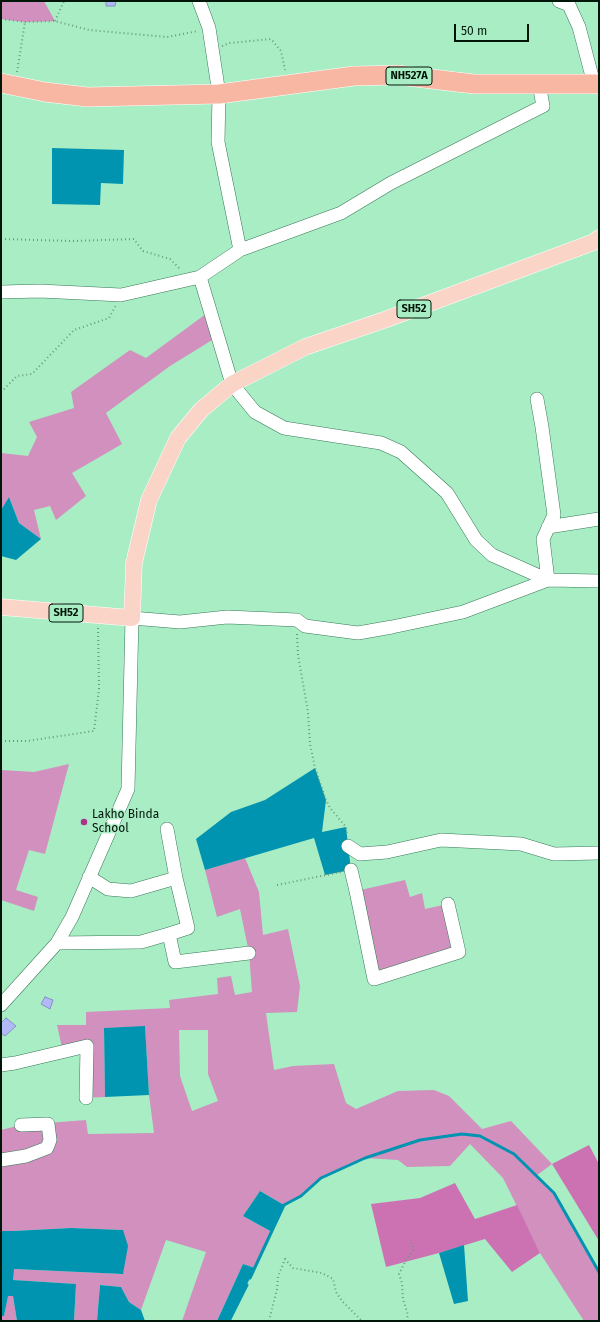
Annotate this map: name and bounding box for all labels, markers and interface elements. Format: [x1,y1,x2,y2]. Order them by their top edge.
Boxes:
scale bar [456,16,531,42]
text: 50 m [461,24,487,38]
road number: NH527A [386,67,432,85]
road number: SH52 [397,300,431,318]
road number: SH52 [49,604,83,622]
place label: Lakho Binda School [92,808,159,836]
marker: Lakho Binda School [79,817,89,827]

